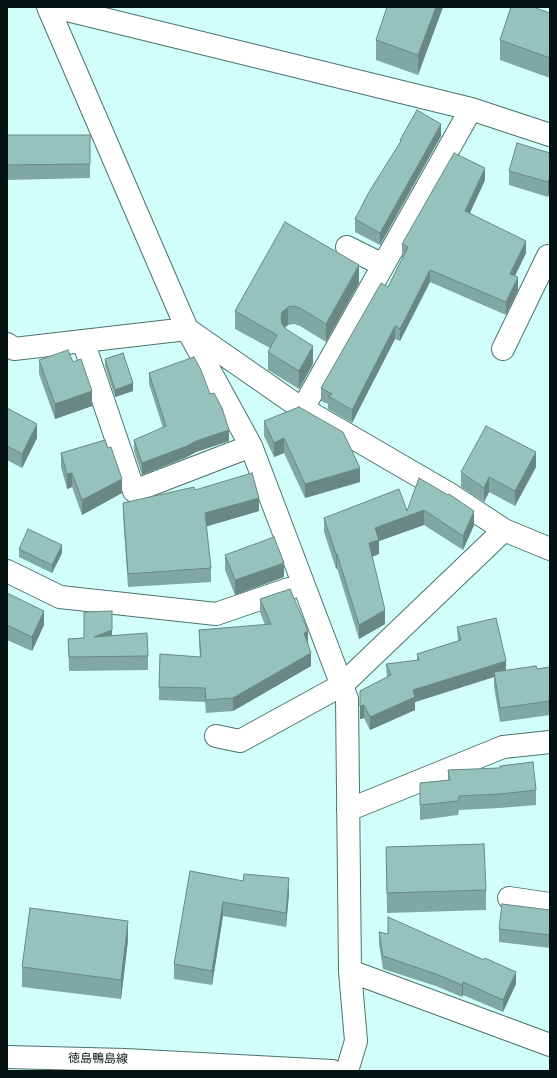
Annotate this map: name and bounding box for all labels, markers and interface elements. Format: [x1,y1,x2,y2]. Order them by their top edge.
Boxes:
street label: 徳島鴨島線 [68,1051,128,1067]

